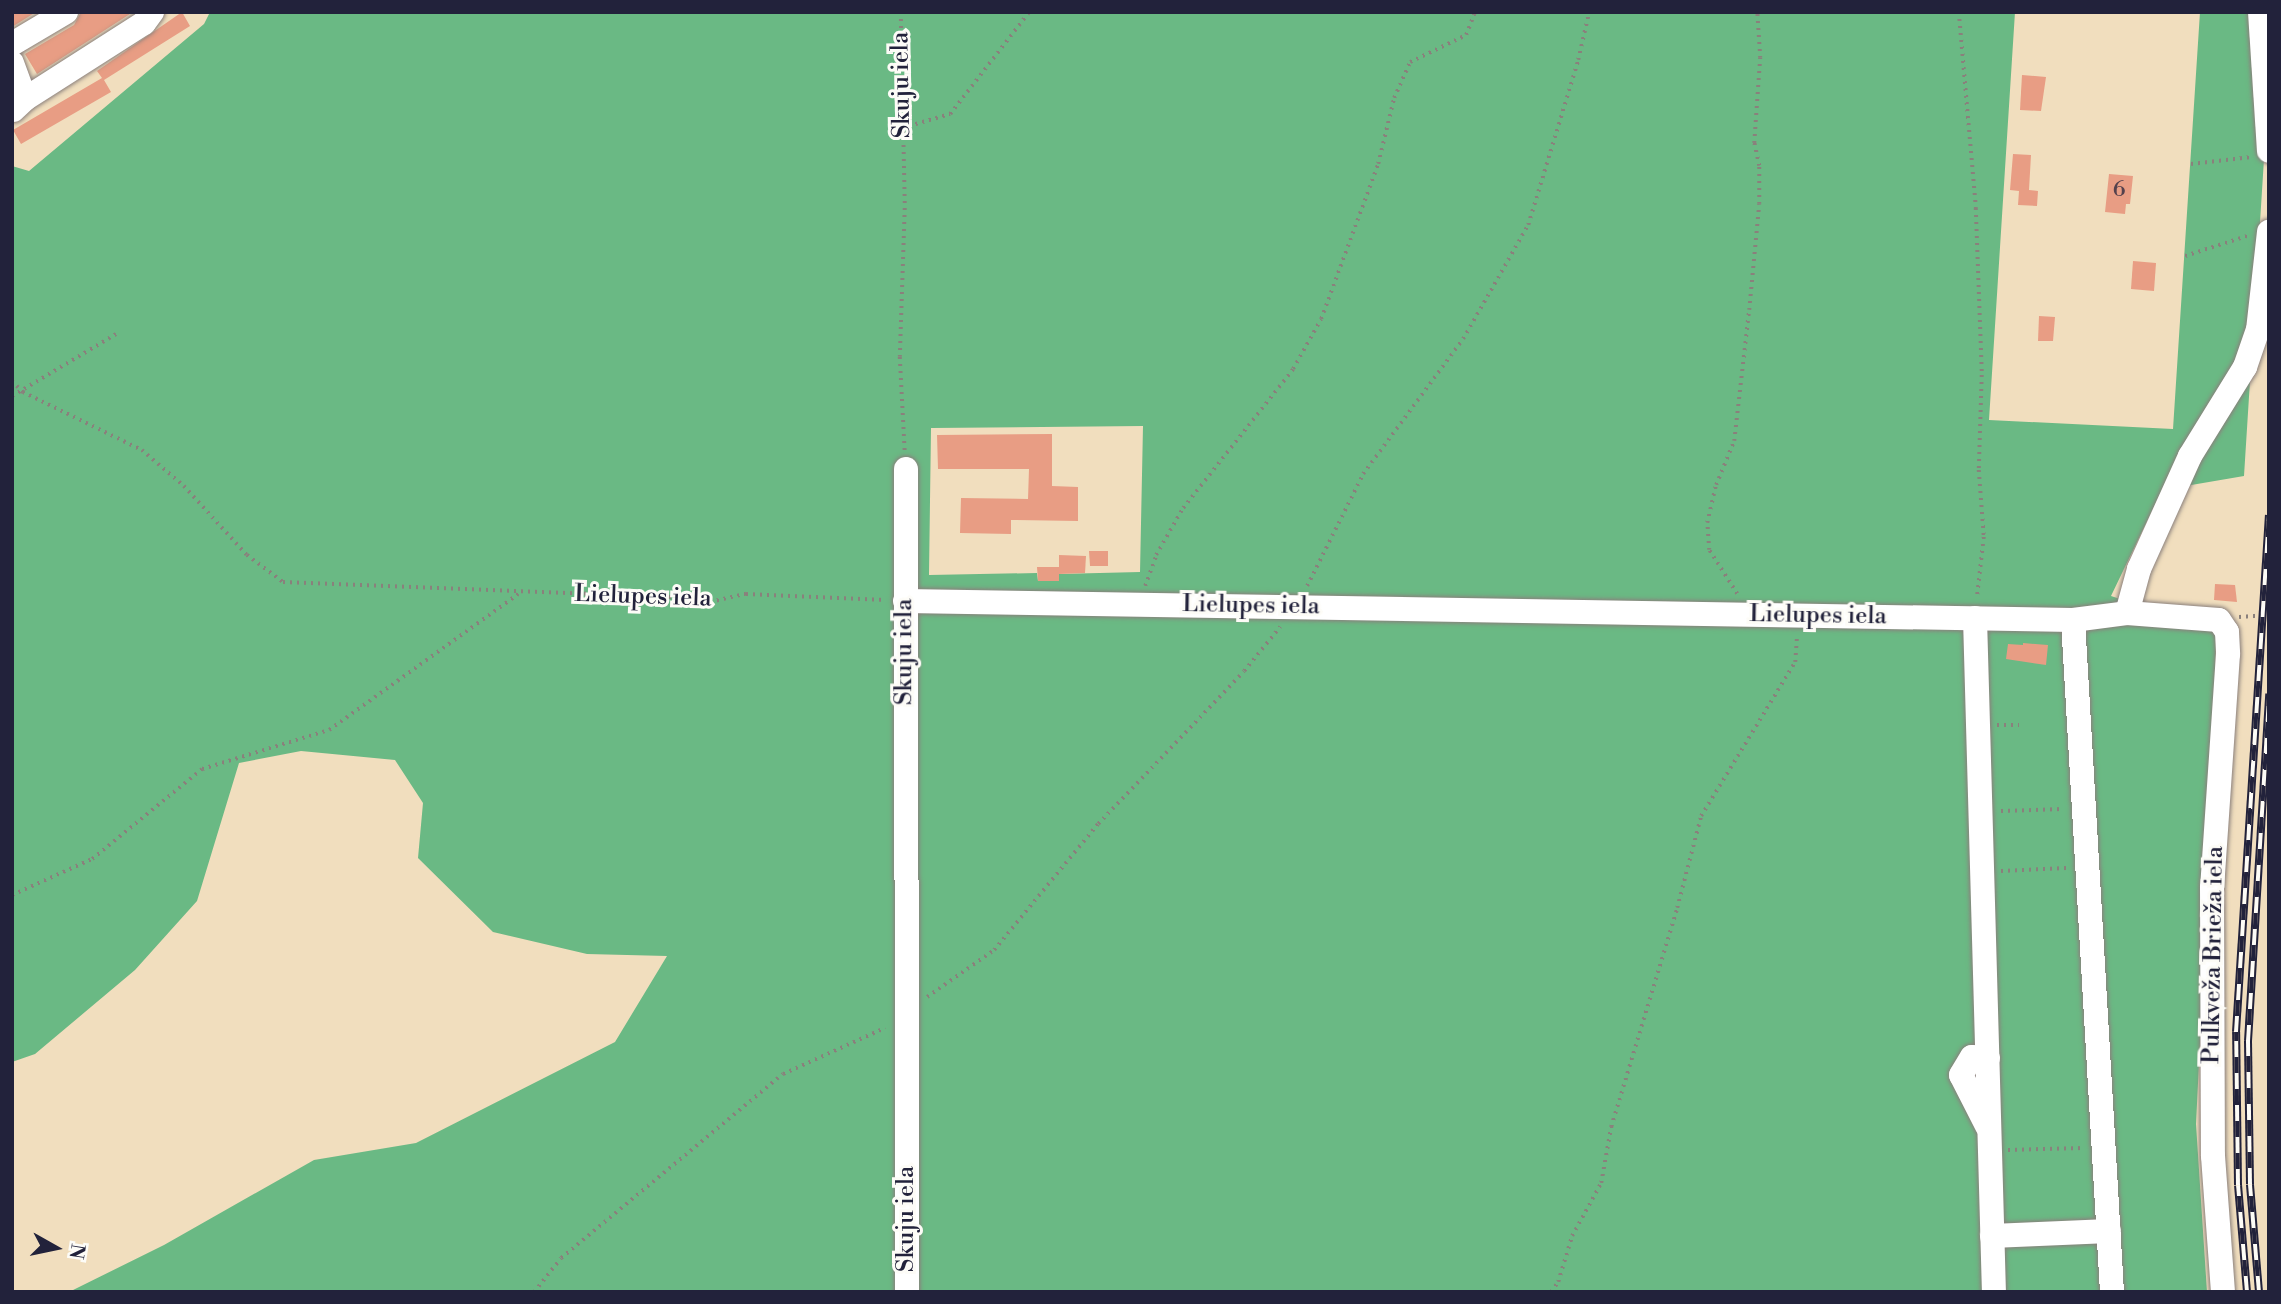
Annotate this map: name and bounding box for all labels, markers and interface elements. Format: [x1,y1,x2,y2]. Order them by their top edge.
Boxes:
street label: Skuju iela [887,31,917,139]
house number: 6 [2113,177,2125,203]
street label: Lielupes iela [574,580,712,614]
street label: Lielupes iela [1182,590,1320,622]
street label: Skuju iela [891,599,919,705]
street label: Lielupes iela [1749,600,1887,632]
street label: Pulkveža Brieža iela [2198,846,2230,1064]
street label: Skuju iela [893,1166,921,1272]
north arrow [21,1213,91,1283]
text: N [64,1242,90,1261]

